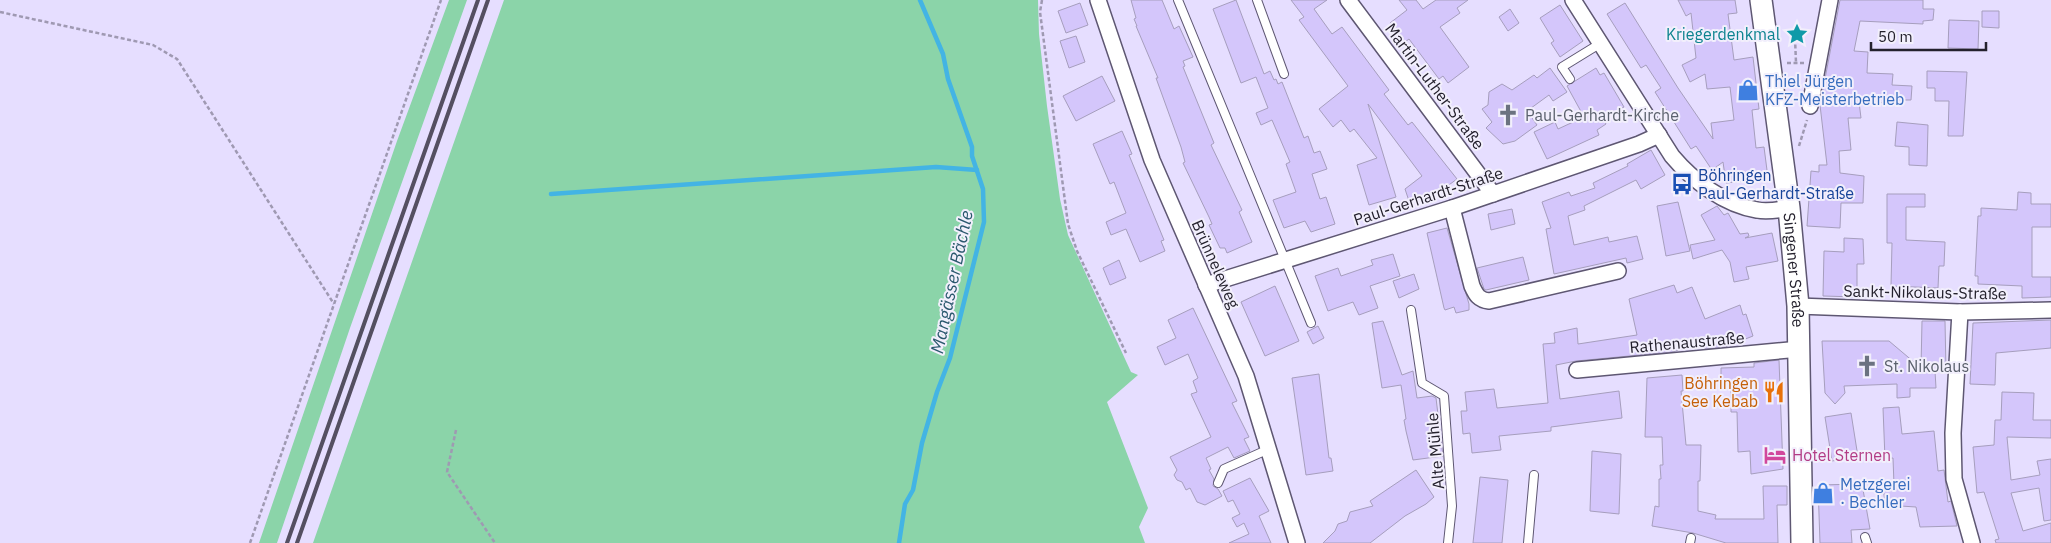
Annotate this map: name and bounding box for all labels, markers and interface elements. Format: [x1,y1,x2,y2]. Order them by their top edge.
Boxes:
street label: Martin-Luther-Straße [1381,19,1489,153]
scale bar [1871,20,1986,52]
place icon: Kriegerdenkmal [1784,21,1810,47]
place label: Kriegerdenkmal [1666,24,1780,44]
text: 50 m [1878,27,1913,46]
place label: Thiel Jürgen KFZ-Meisterbetrieb [1765,71,1904,109]
shop icon: Thiel Jürgen KFZ-Meisterbetrieb [1735,77,1761,103]
church icon: Paul-Gerhardt-Kirche [1495,102,1521,128]
place label: Paul-Gerhardt-Kirche [1525,105,1679,125]
street label: Paul-Gerhardt-Straße [1351,162,1506,230]
place label: Böhringen Paul-Gerhardt-Straße [1698,165,1854,203]
bus stop icon: Böhringen Paul-Gerhardt-Straße [1669,171,1695,197]
water label: Mangässer Bächle [925,208,978,356]
street label: Singener Straße [1779,211,1808,328]
street label: Brünneleweg [1188,217,1245,312]
street label: Sankt-Nikolaus-Straße [1843,281,2007,303]
street label: Rathenaustraße [1629,327,1746,357]
church icon: St. Nikolaus [1854,353,1880,379]
place label: St. Nikolaus [1884,356,1969,376]
place label: Böhringen See Kebab [1682,373,1758,411]
restaurant icon: Böhringen See Kebab [1761,379,1787,405]
street label: Alte Mühle [1422,412,1448,490]
hotel icon: Hotel Sternen [1762,442,1788,468]
place label: Hotel Sternen [1792,445,1891,465]
place label: Metzgerei · Bechler [1840,474,1911,512]
shop icon: Metzgerei · Bechler [1810,480,1836,506]

